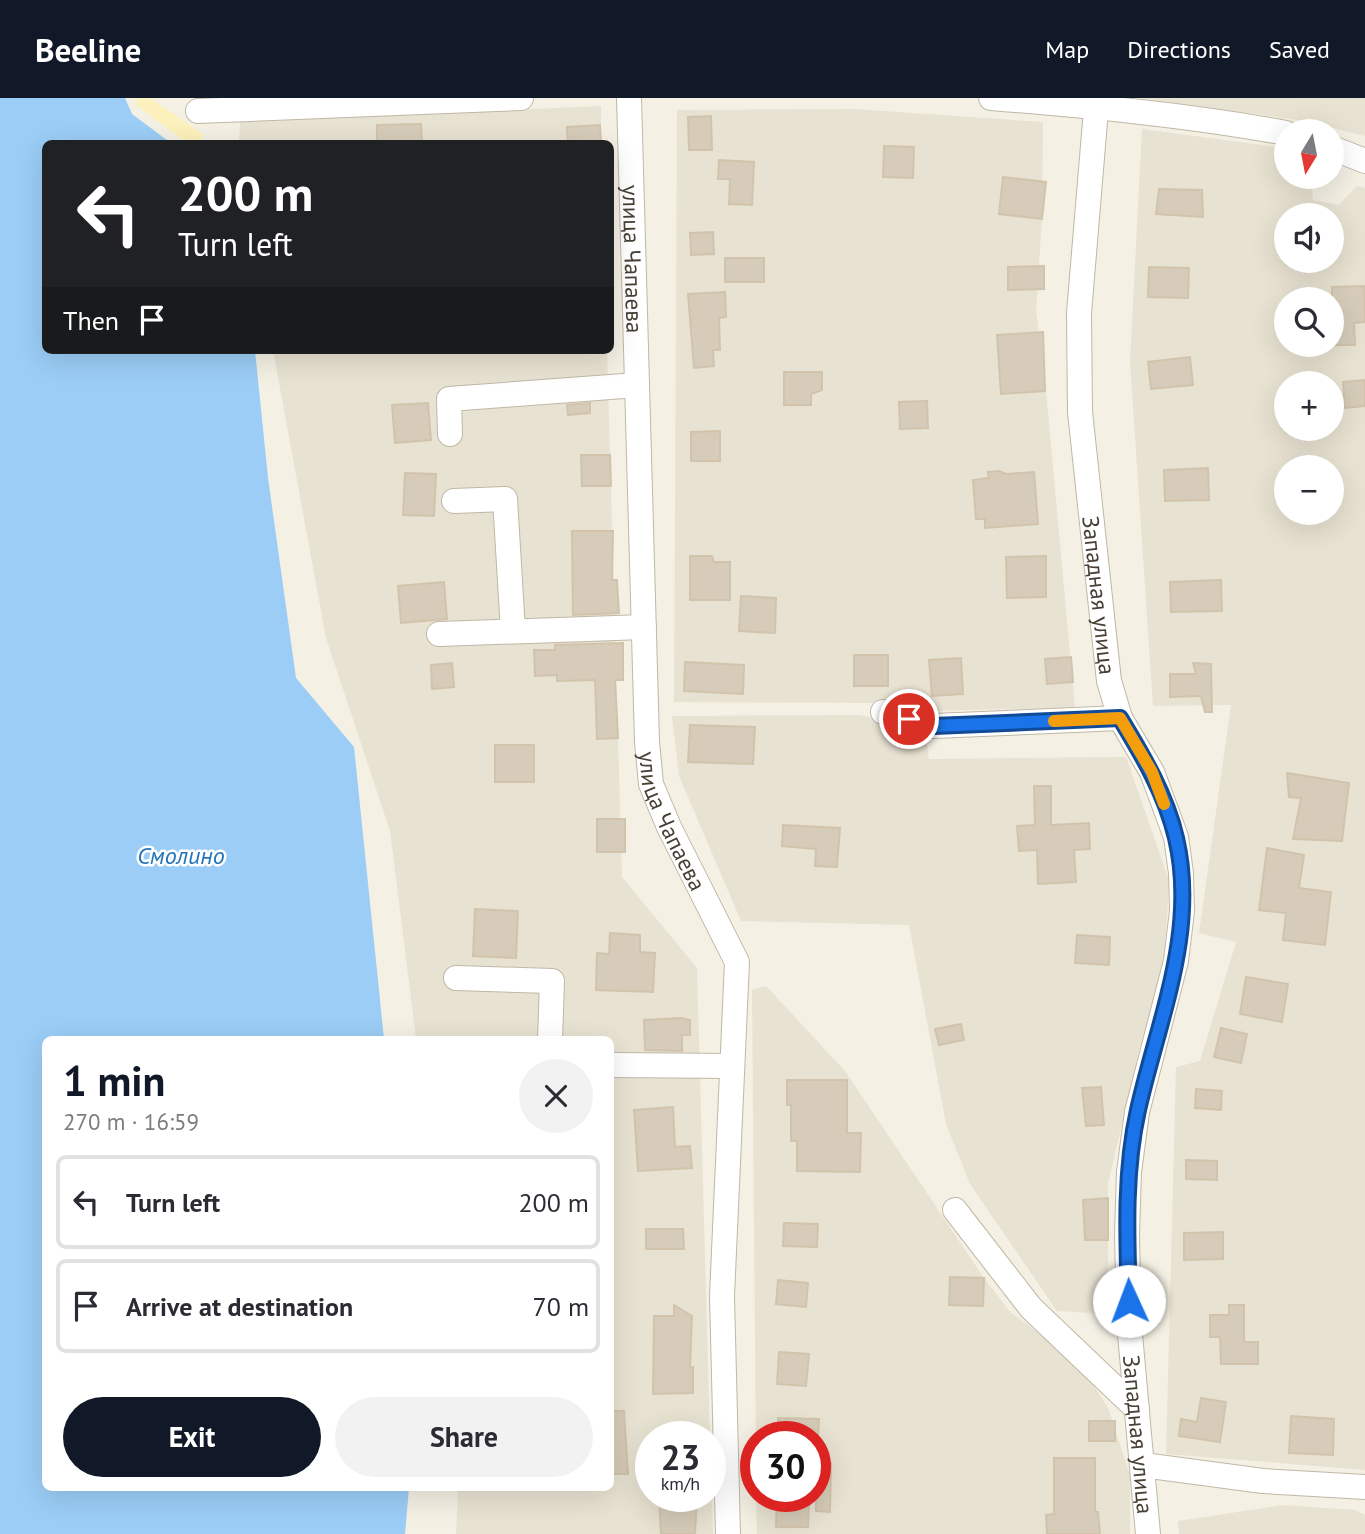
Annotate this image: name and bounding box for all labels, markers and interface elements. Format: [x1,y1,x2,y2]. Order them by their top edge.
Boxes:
text: Beeline [35,28,141,71]
text: Map [1045,34,1089,65]
text: Directions [1127,34,1231,65]
text: Saved [1269,34,1330,65]
north arrow [1274,119,1344,189]
map controls [1274,119,1344,525]
text: 200 m [178,161,313,225]
icon: left [63,168,154,259]
street label: улица Чапаева [617,184,650,334]
button: sound [1274,203,1344,273]
text: Turn left [178,223,293,265]
button: search [1274,287,1344,357]
icon: arrive [133,301,171,339]
text: Then [63,304,119,337]
button: + [1274,371,1344,441]
button: − [1274,455,1344,525]
street label: Западная улица [1077,514,1123,676]
pin [879,689,939,749]
icon: arrive [890,700,928,738]
street label: улица Чапаева [633,750,713,895]
water label: Смолино [137,840,225,871]
text: 1 min [63,1053,165,1108]
button: close [519,1059,593,1133]
text: 270 m · 16:59 [63,1107,199,1136]
icon: left [67,1183,105,1221]
text: Turn left [126,1186,220,1219]
text: 200 m [518,1186,589,1219]
position arrow [1092,1264,1166,1338]
icon: arrive [67,1287,105,1325]
text: Arrive at destination [126,1290,353,1323]
text: 70 m [533,1290,589,1323]
street label: Западная улица [1117,1354,1161,1515]
button: Exit [63,1397,321,1477]
button: Share [335,1397,593,1477]
speed limit sign: 30 [740,1421,831,1512]
text: 23 [661,1434,700,1480]
text: km/h [661,1472,700,1495]

